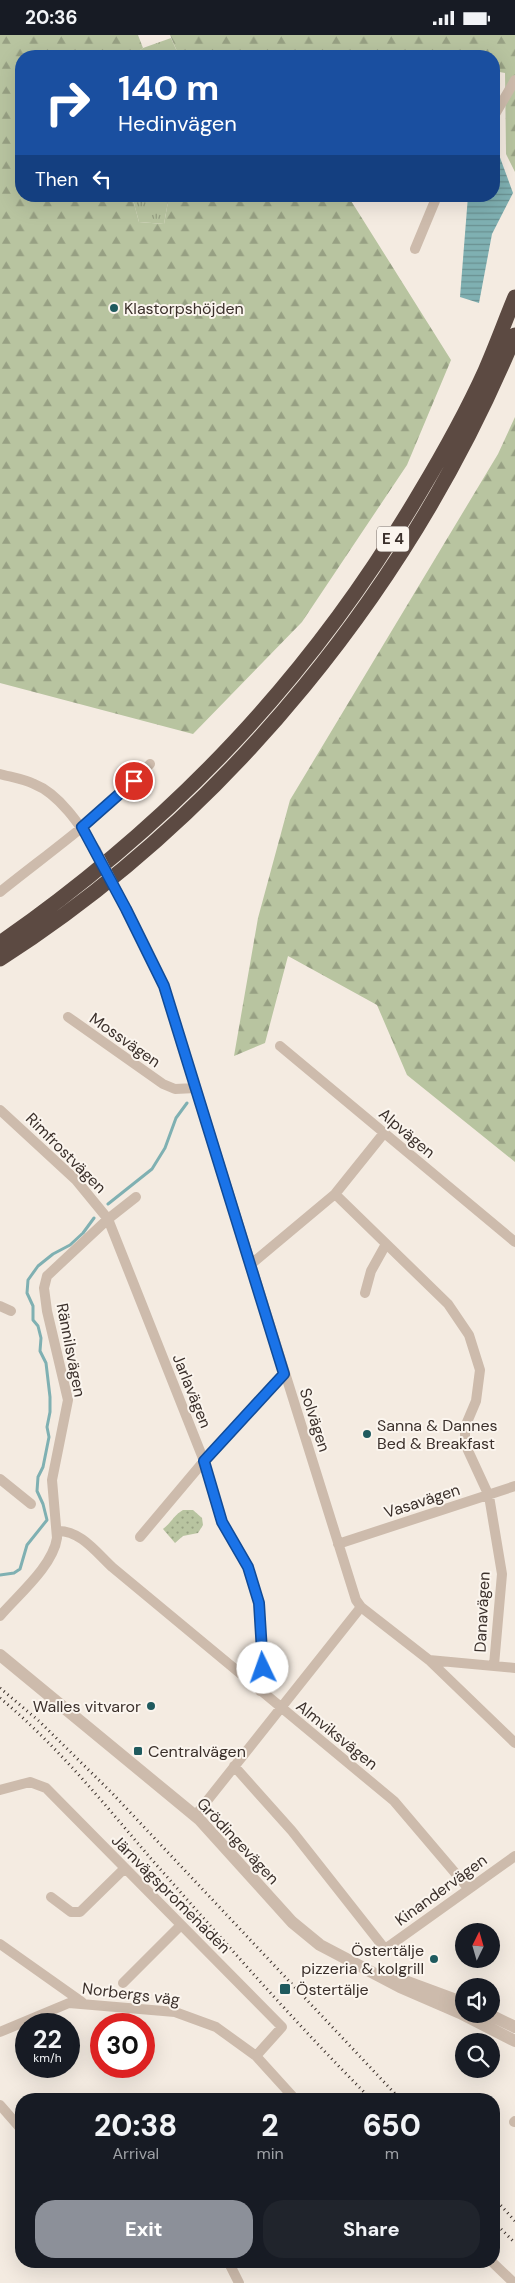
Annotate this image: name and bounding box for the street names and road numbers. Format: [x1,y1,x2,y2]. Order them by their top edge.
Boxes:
road number: E 4 [377,527,409,551]
street label: Mossvägen [85,1008,165,1072]
street label: Alpvägen [374,1103,440,1163]
street label: Rimfrostvägen [21,1108,111,1198]
street label: Rännilsvägen [52,1301,90,1399]
street label: Jarlavägen [168,1351,216,1431]
street label: Solvägen [295,1385,335,1455]
street label: Vasavägen [381,1479,463,1523]
street label: Danavägen [469,1571,495,1653]
street label: Almviksvägen [292,1696,382,1774]
street label: Grödingevägen [192,1793,284,1889]
street label: Järnvägspromenaden [107,1830,235,1958]
street label: Kinandervägen [391,1849,491,1931]
street label: Norbergs väg [81,1978,181,2010]

